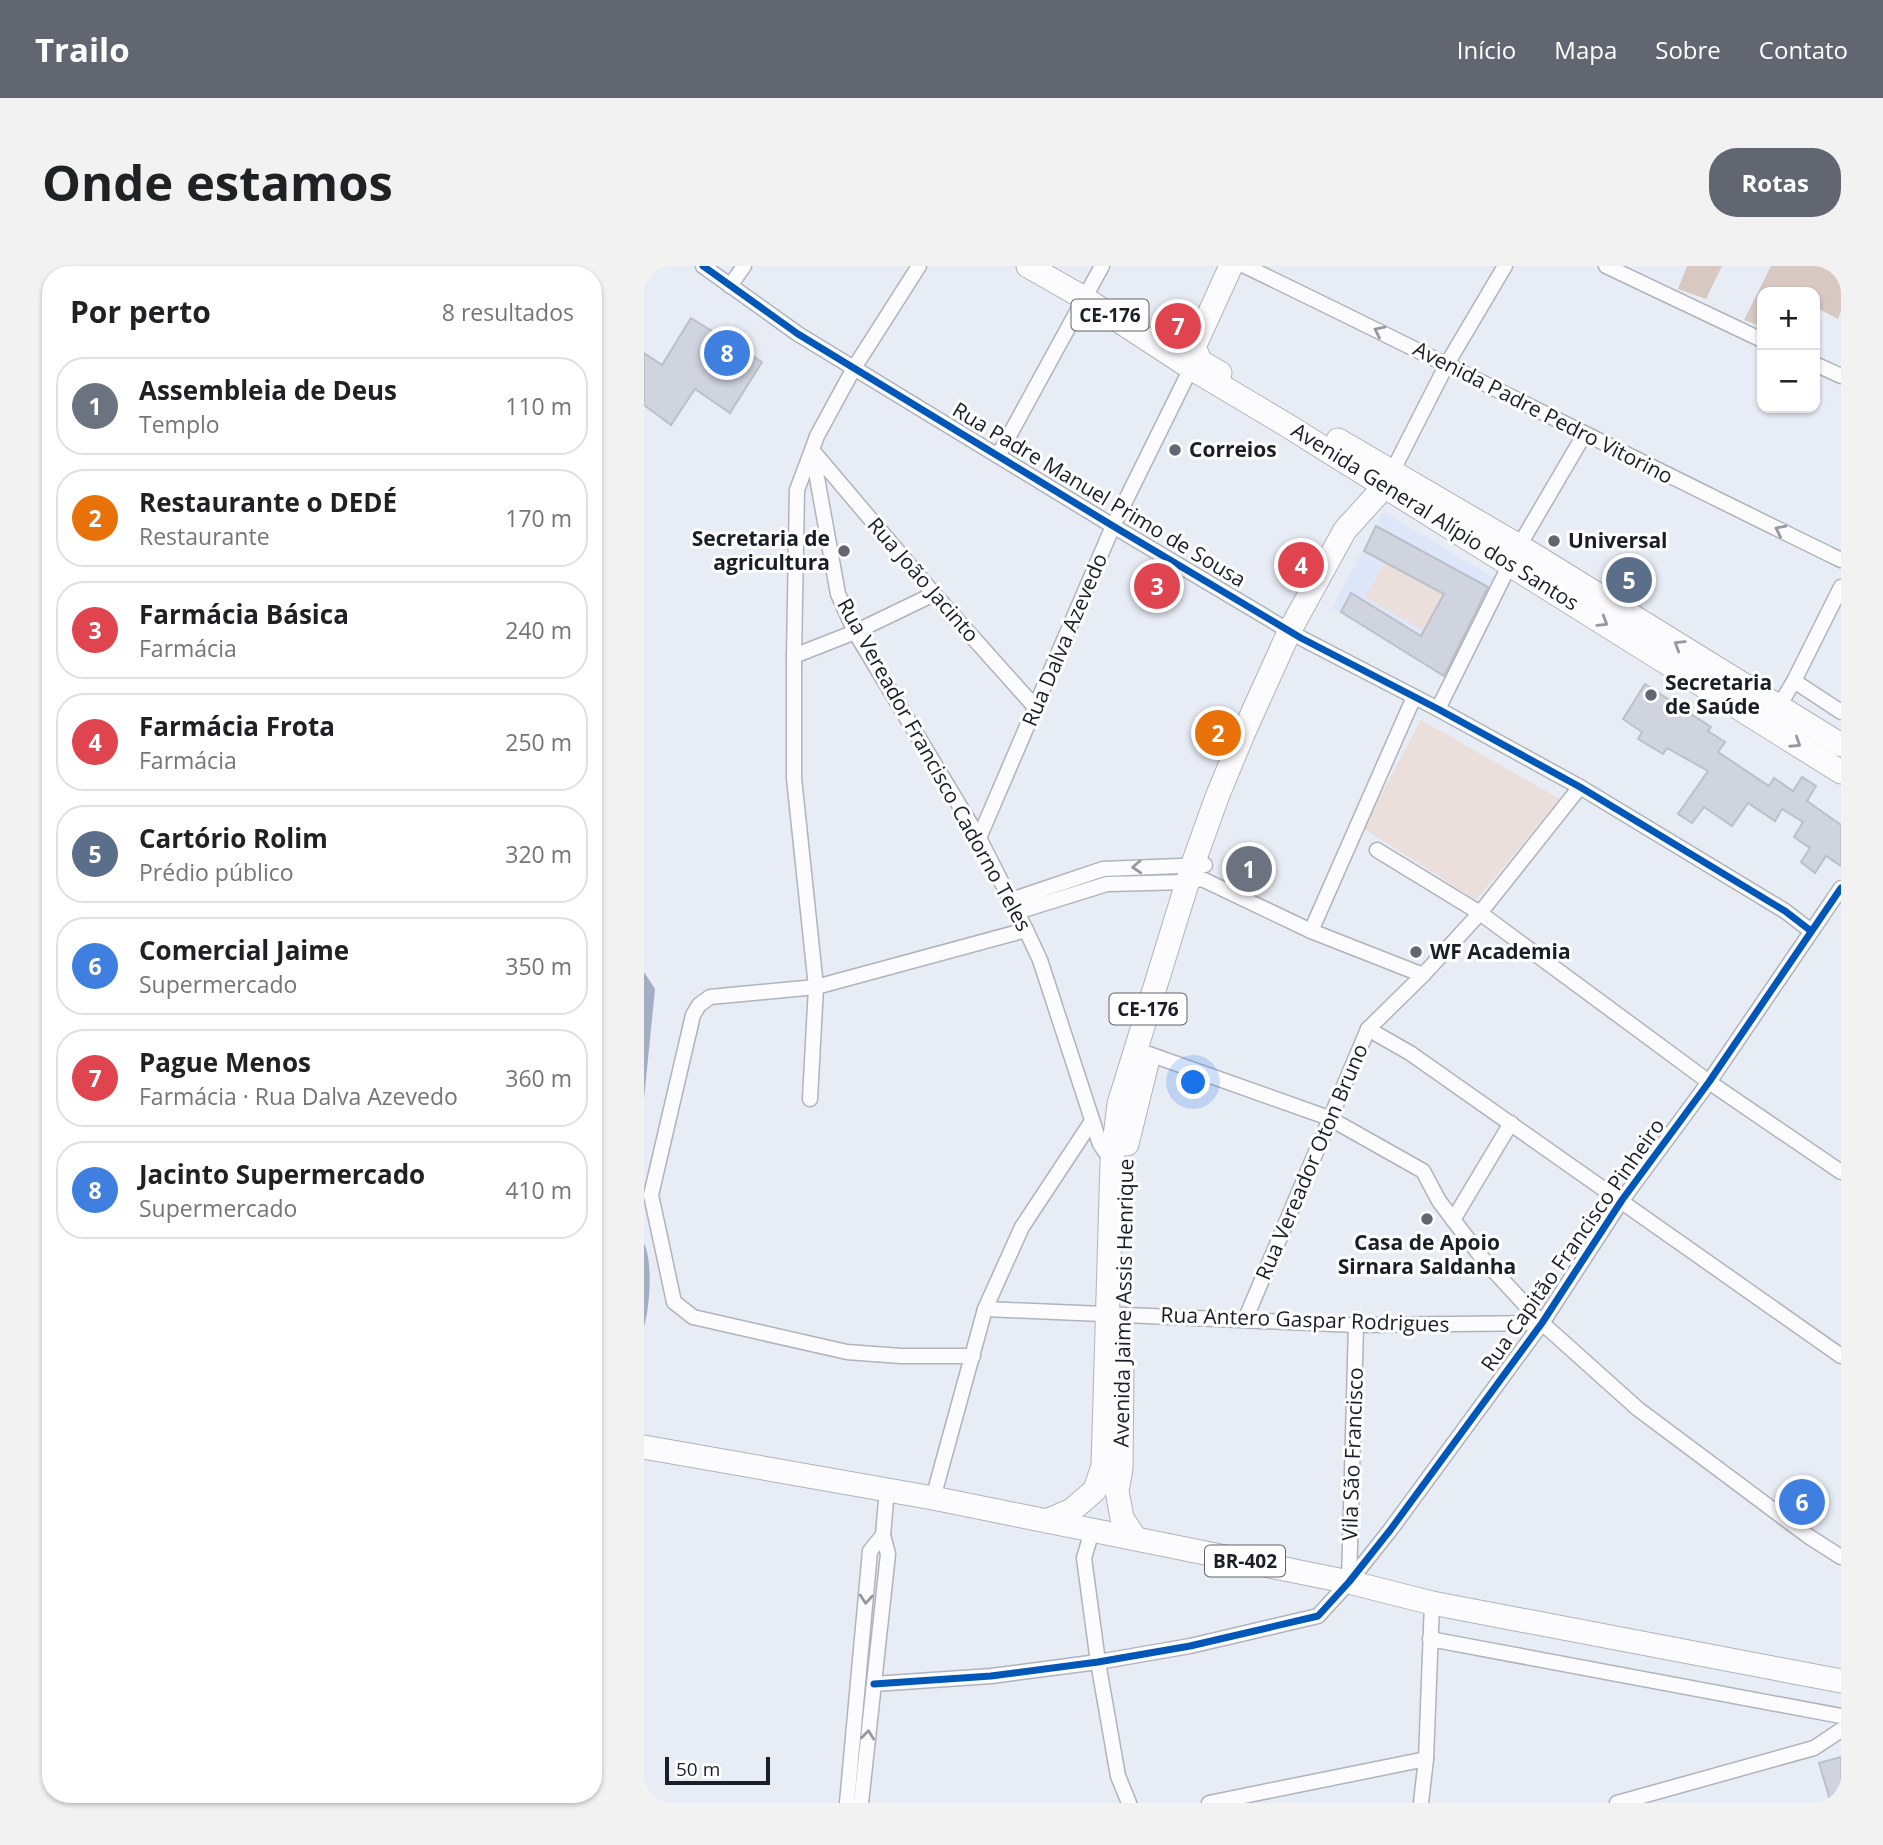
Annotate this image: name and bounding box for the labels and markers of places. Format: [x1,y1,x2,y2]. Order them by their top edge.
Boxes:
pin: 7 [1155,300,1201,352]
pin: 8 [704,327,750,379]
place label: Correios [1189,435,1277,463]
marker: Correios [1167,442,1183,458]
place label: Secretaria de agricultura [692,524,830,576]
place label: Universal [1568,526,1668,554]
marker: Universal [1546,533,1562,549]
pin: 4 [1278,539,1324,591]
marker: Secretaria de agricultura [836,543,852,559]
pin: 5 [1606,554,1652,606]
pin: 3 [1134,560,1180,612]
place label: Secretaria de Saúde [1665,668,1772,720]
marker: Secretaria de Saúde [1643,687,1659,703]
pin: 2 [1195,707,1241,759]
pin: 1 [1226,843,1272,895]
place label: WF Academia [1430,937,1571,965]
marker: WF Academia [1408,944,1424,960]
marker: Casa de Apoio Sirnara Saldanha [1419,1211,1435,1227]
place label: Casa de Apoio Sirnara Saldanha [1338,1228,1516,1280]
pin: 6 [1779,1476,1825,1528]

